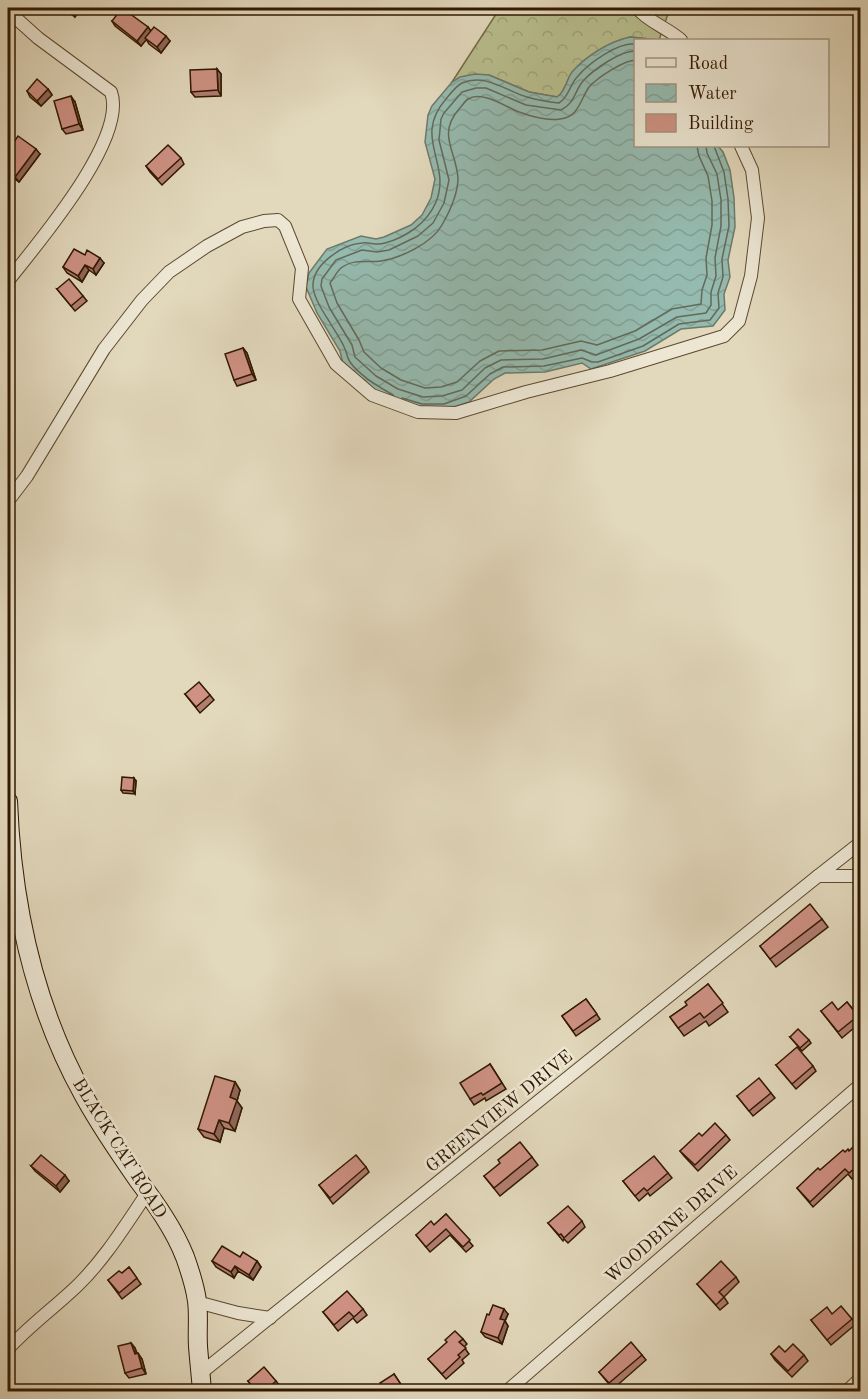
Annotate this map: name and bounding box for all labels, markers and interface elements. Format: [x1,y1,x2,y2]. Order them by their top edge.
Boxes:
legend [634,39,829,147]
text: Road [688,55,728,73]
text: Water [688,85,737,103]
text: Building [688,115,754,133]
street label: GREENVIEW DRIVE [423,1047,576,1176]
street label: BLACK CAT ROAD [69,1075,170,1222]
street label: WOODBINE DRIVE [602,1163,741,1287]

